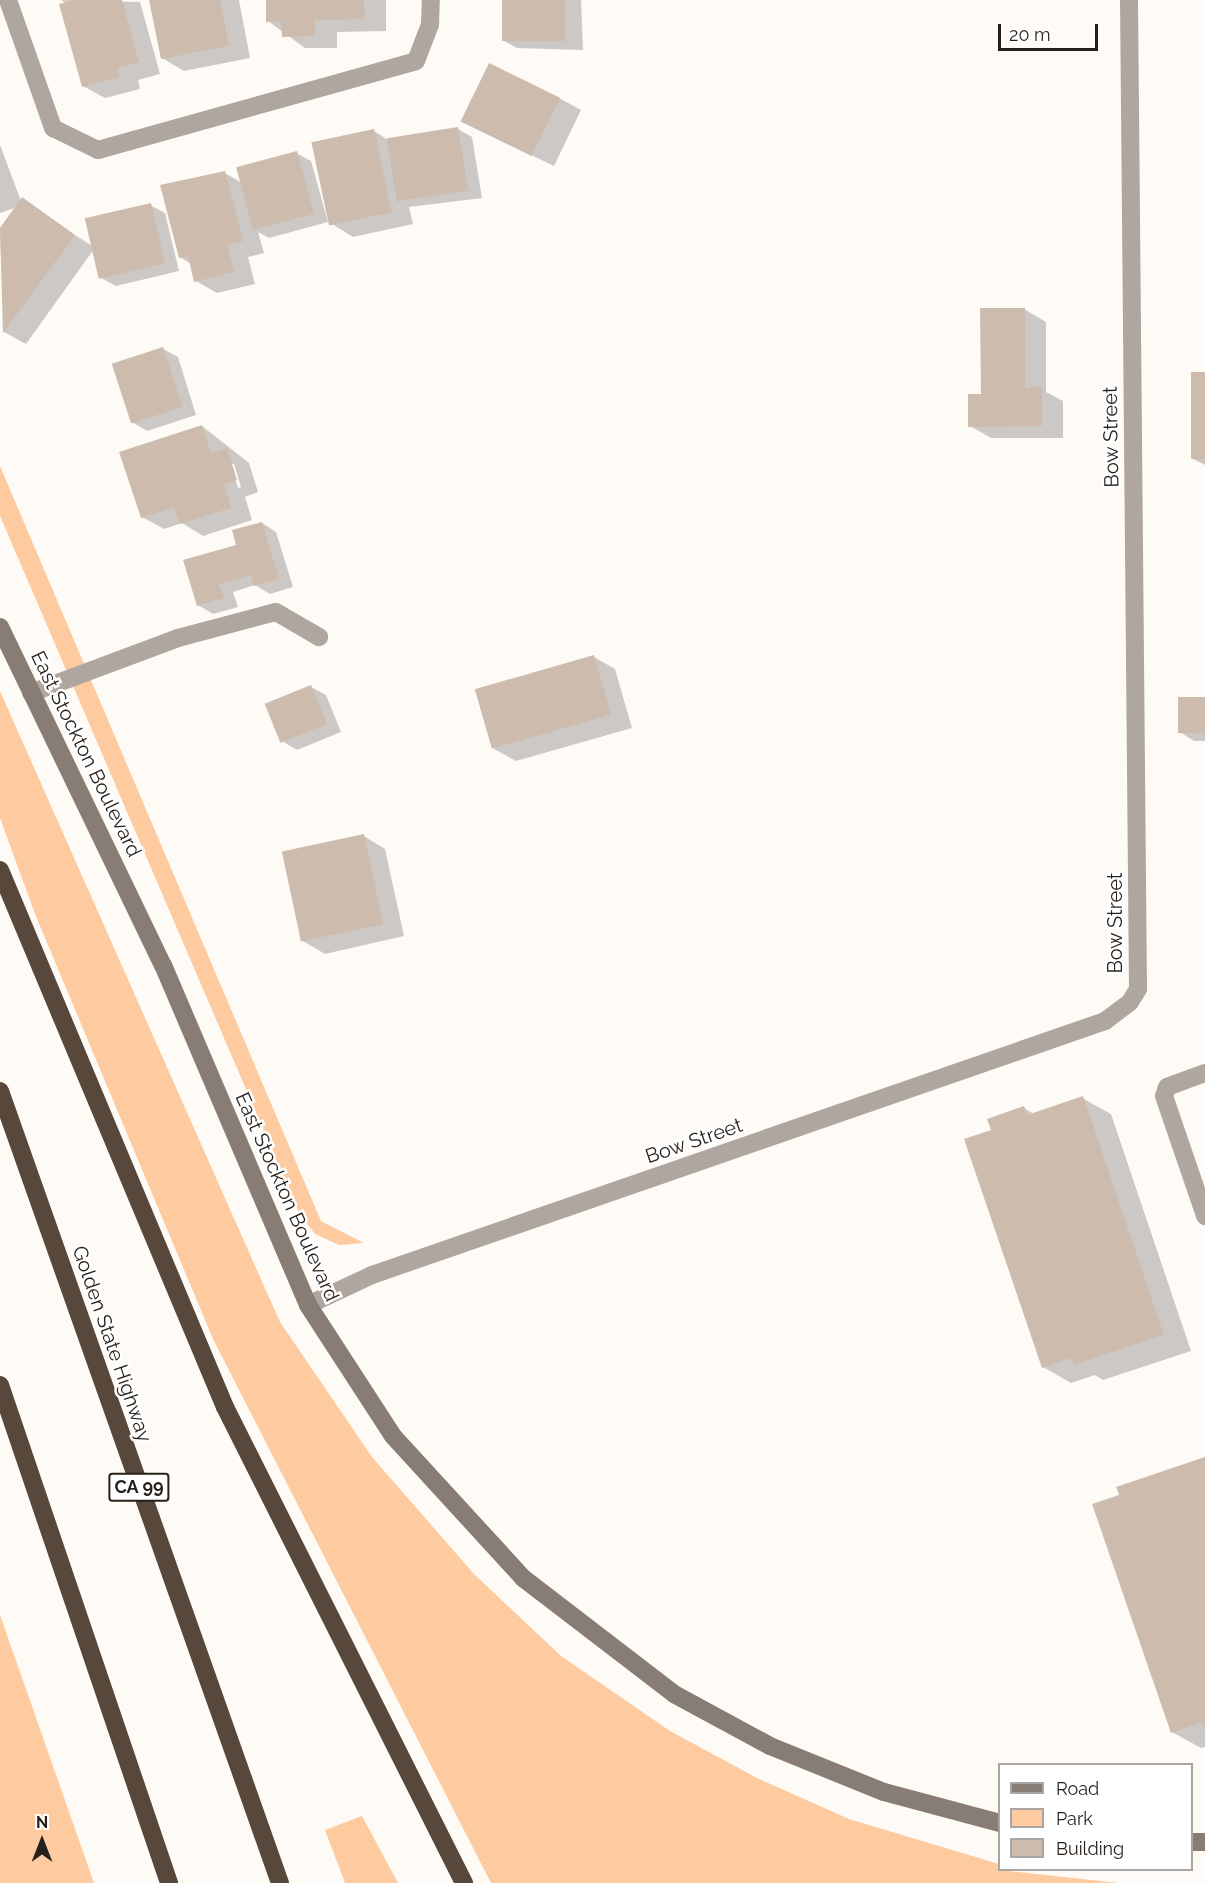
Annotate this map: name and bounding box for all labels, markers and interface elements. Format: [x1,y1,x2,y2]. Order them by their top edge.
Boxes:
scale bar [1001,12,1102,50]
text: 20 m [1009,24,1051,45]
street label: Bow Street [1098,386,1124,488]
street label: East Stockton Boulevard [26,647,146,861]
street label: Bow Street [1103,872,1127,974]
street label: East Stockton Boulevard [230,1089,344,1305]
street label: Bow Street [642,1113,746,1169]
street label: Golden State Highway [67,1243,157,1445]
road number: CA 99 [108,1472,170,1502]
legend [998,1763,1193,1871]
text: Road [1056,1778,1099,1799]
text: Park [1056,1808,1093,1829]
north arrow [12,1811,72,1871]
text: N [36,1813,48,1832]
text: Building [1056,1838,1124,1859]

